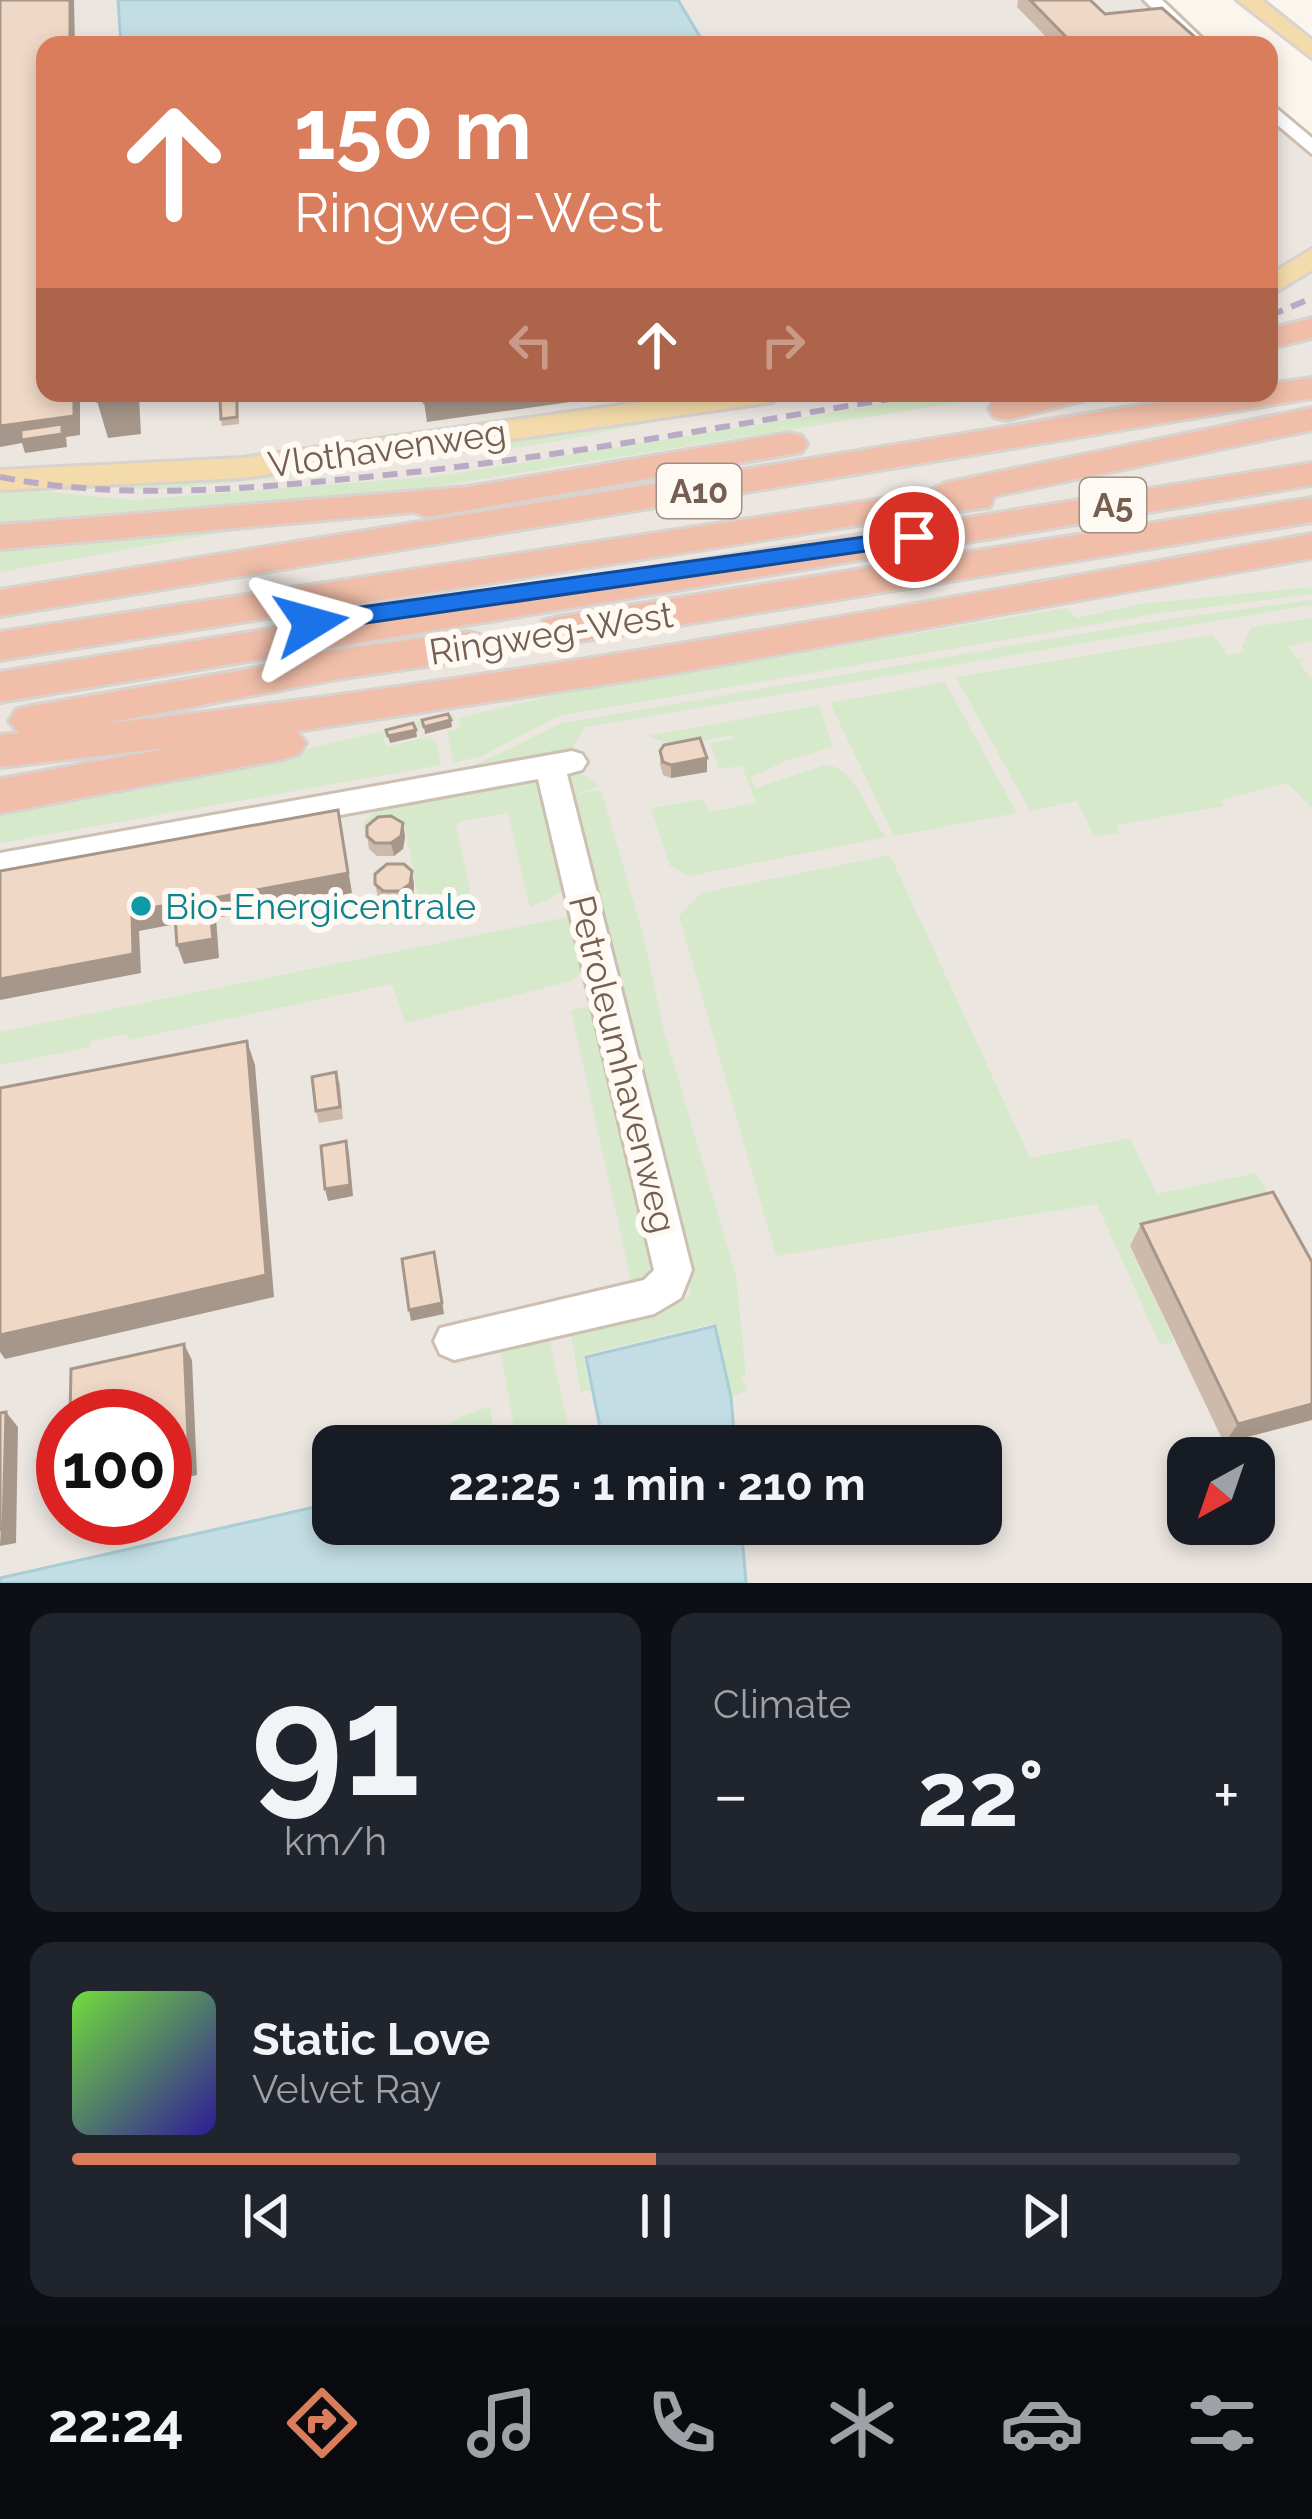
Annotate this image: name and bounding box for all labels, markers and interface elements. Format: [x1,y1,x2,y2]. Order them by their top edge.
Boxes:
text: 150 m [294,80,532,179]
icon: ahead [96,84,252,240]
text: Ringweg-West [294,181,663,245]
icon: left [498,312,564,378]
icon: ahead [624,312,690,378]
icon: right [750,312,816,378]
street label: Vlothavenweg [265,411,509,485]
road number: A10 [657,464,741,518]
road number: A5 [1080,478,1146,532]
pin [863,486,965,588]
icon: arrive [881,504,947,570]
position arrow [248,560,374,686]
street label: Ringweg-West [426,593,676,673]
place label: Bio-Energicentrale [165,885,476,927]
street label: Petroleumhavenweg [561,891,685,1237]
marker: Bio-Energicentrale [128,893,154,919]
speed limit sign: 100 [36,1389,192,1545]
north arrow [1167,1437,1275,1545]
map controls [1167,1437,1275,1545]
text: 22:25 · 1 min · 210 m [448,1458,866,1511]
text: 91 [251,1648,420,1832]
text: Climate [713,1681,851,1727]
text: 22° [917,1741,1044,1847]
text: − [713,1756,749,1833]
text: + [1213,1756,1240,1833]
text: km/h [284,1818,387,1864]
text: Static Love [252,2013,490,2066]
text: Velvet Ray [252,2066,441,2112]
icon: previous [234,2183,300,2249]
icon: pause [623,2183,689,2249]
icon: next [1012,2183,1078,2249]
icon: directions [280,2381,364,2465]
icon: music [460,2381,544,2465]
icon: phone [640,2381,724,2465]
icon: climate [820,2381,904,2465]
icon: car [1000,2381,1084,2465]
icon: filters [1180,2381,1264,2465]
text: 22:24 [48,2391,184,2455]

